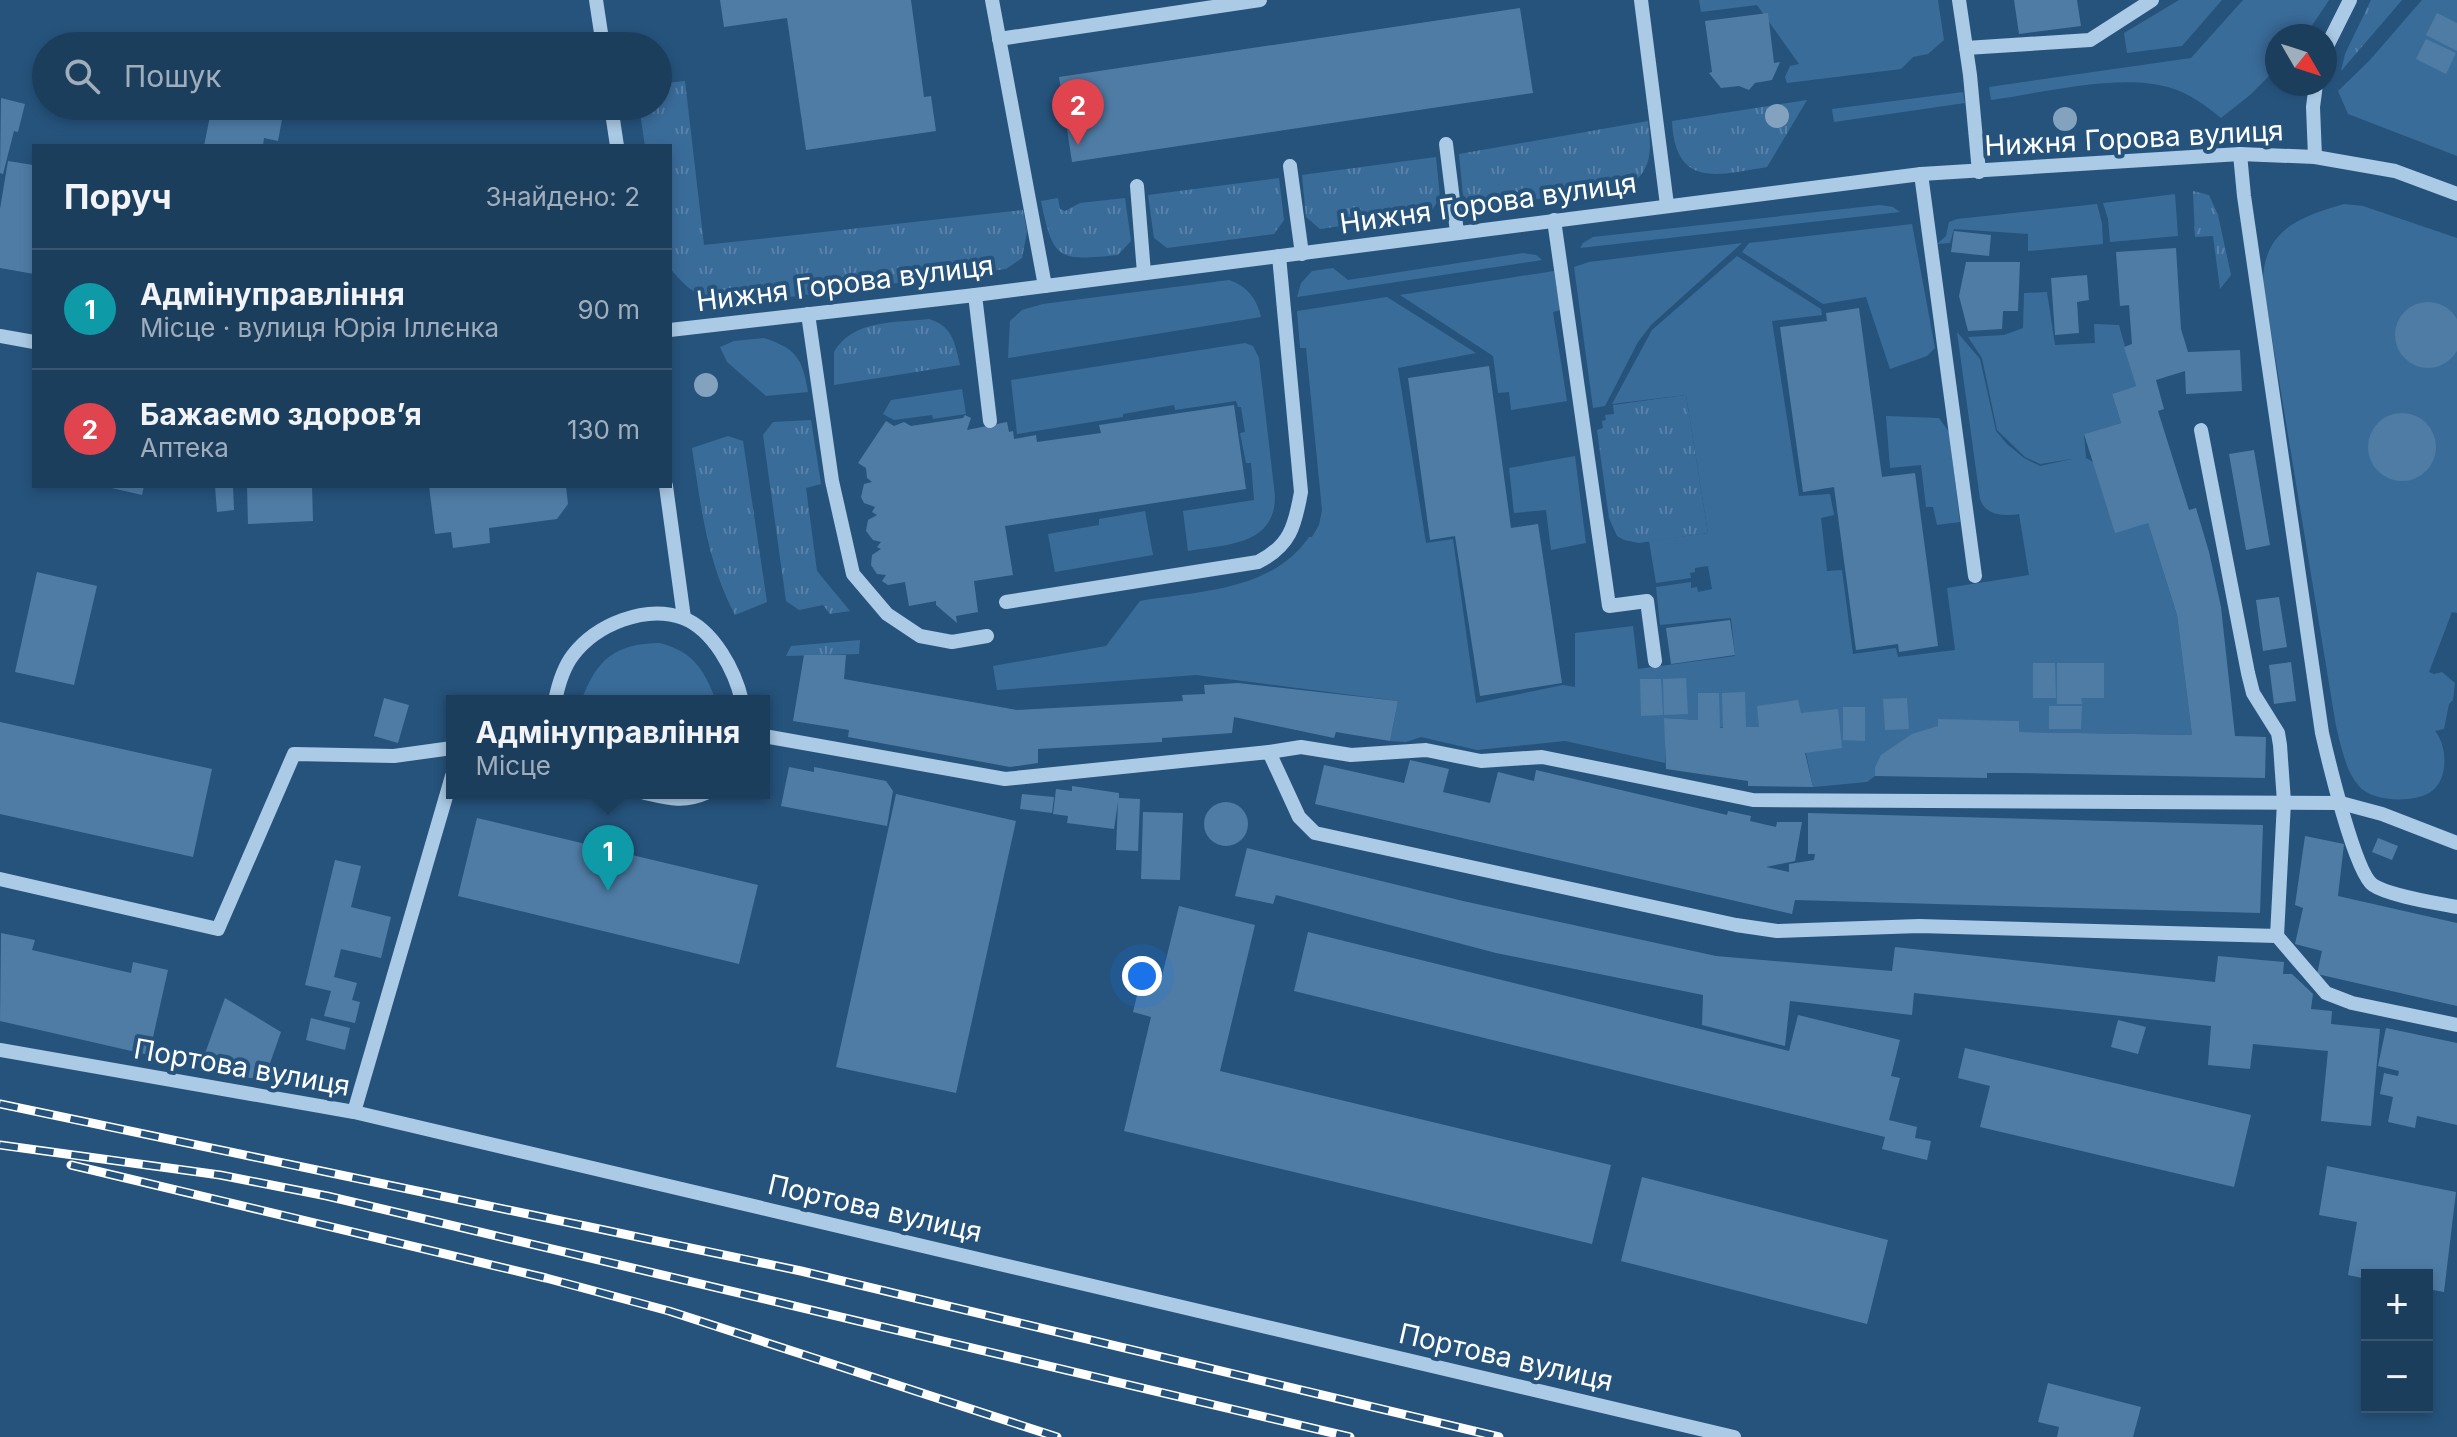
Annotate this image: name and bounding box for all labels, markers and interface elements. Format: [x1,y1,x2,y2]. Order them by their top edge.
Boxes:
north arrow [2265,24,2337,96]
search box [32,32,672,120]
icon: search [60,54,104,98]
text: Пошук [124,58,222,94]
pin: 2 [1052,79,1104,145]
street label: Нижня Горова вулиця [1984,113,2284,163]
street label: Нижня Горова вулиця [1337,165,1639,241]
text: Поруч [64,176,172,217]
text: Знайдено: 2 [485,181,640,212]
street label: Нижня Горова вулиця [694,248,996,318]
text: Адмінуправління [140,276,405,312]
text: 1 [84,294,96,325]
text: 90 m [577,294,640,325]
text: Місце · вулиця Юрія Іллєнка [140,312,499,343]
text: Бажаємо здоровʼя [140,396,422,432]
text: 2 [82,414,98,445]
text: 130 m [567,414,640,445]
text: Аптека [140,432,229,463]
popup [446,695,770,799]
text: Адмінуправління [476,714,740,750]
text: Місце [476,750,551,781]
pin: 1 [582,825,634,891]
your location [1122,956,1162,996]
street label: Портова вулиця [131,1031,353,1103]
street label: Портова вулиця [765,1167,985,1249]
map controls [2361,1269,2433,1413]
button: + [2361,1269,2433,1341]
street label: Портова вулиця [1396,1316,1616,1398]
button: − [2361,1341,2433,1413]

